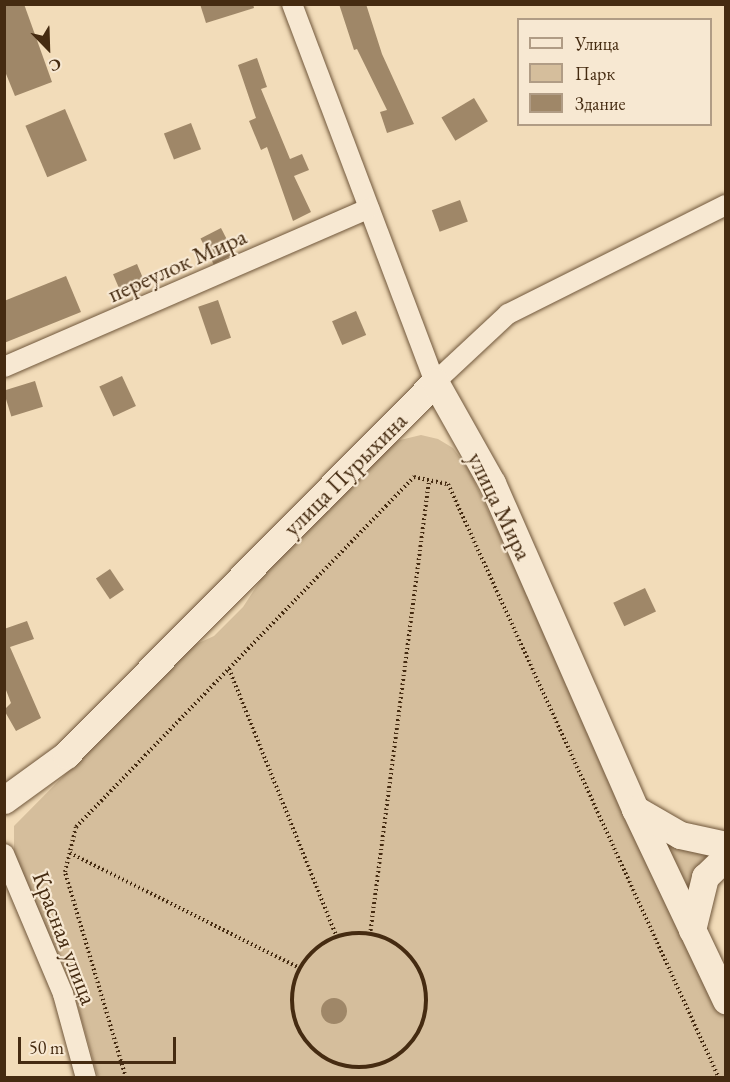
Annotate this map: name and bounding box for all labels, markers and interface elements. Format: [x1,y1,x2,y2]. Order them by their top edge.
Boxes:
north arrow [18,18,78,78]
legend [517,18,712,126]
text: Улица [575,32,619,55]
text: С [46,53,65,77]
text: Парк [575,62,615,85]
text: Здание [575,92,625,115]
street label: переулок Мира [103,222,251,308]
street label: улица Пурыхина [277,406,413,542]
street label: улица Мира [461,447,539,565]
street label: Красная улица [26,867,104,1009]
scale bar [21,1025,178,1063]
text: 50 m [29,1036,64,1059]

